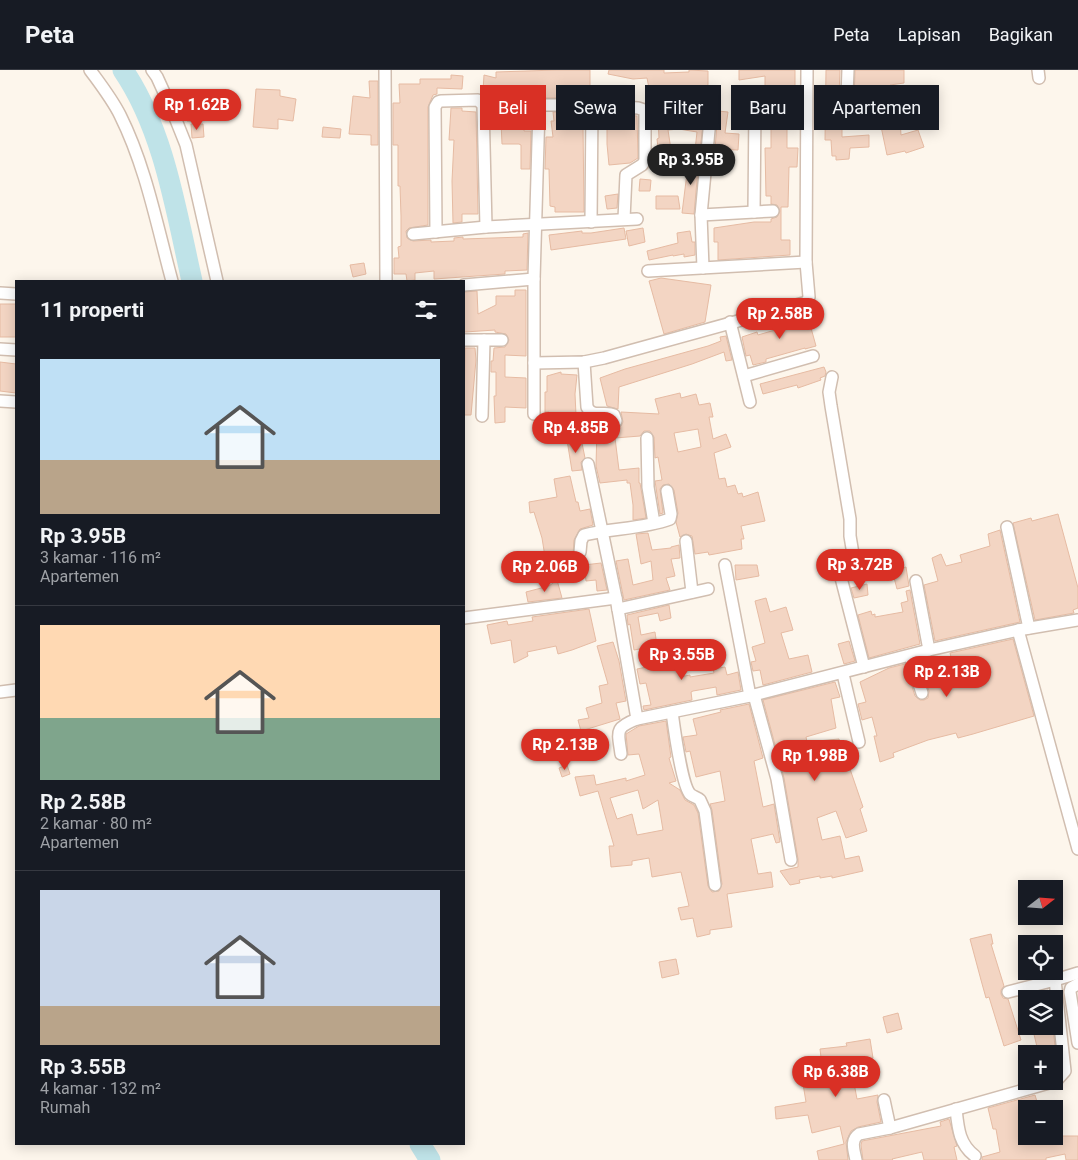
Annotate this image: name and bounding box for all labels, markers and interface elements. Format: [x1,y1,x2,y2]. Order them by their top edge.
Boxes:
text: Peta [25,21,74,49]
text: Peta [833,24,870,45]
text: Lapisan [898,24,961,45]
text: Bagikan [989,24,1053,45]
chip: Beli [480,85,546,130]
chip: Sewa [556,85,635,130]
chip: Filter [645,85,721,130]
chip: Baru [731,85,804,130]
chip: Apartemen [814,85,939,130]
pin: Rp 1.62B [145,88,249,131]
text: Rp 1.62B [164,95,230,114]
pin: Rp 3.95B [639,144,743,186]
text: Rp 3.95B [658,150,724,169]
icon: filters [412,296,440,324]
text: 11 properti [40,298,144,322]
pin: Rp 2.58B [728,298,832,340]
text: Rp 2.58B [747,304,813,323]
icon: home [195,392,285,482]
pin: Rp 4.85B [524,412,628,454]
text: Rp 4.85B [543,418,609,437]
text: Rp 3.95B [40,524,126,548]
text: 3 kamar · 116 m² [40,548,161,567]
pin: Rp 3.72B [808,548,912,591]
pin: Rp 2.06B [493,550,597,593]
text: Rp 3.72B [827,555,893,574]
text: Rp 2.06B [512,557,578,576]
text: Apartemen [40,567,119,586]
pin: Rp 3.55B [630,638,734,681]
text: Rp 3.55B [649,645,715,664]
pin: Rp 2.13B [895,656,999,698]
icon: home [195,657,285,747]
text: Rp 2.13B [914,662,980,681]
pin: Rp 2.13B [513,728,617,771]
text: Rp 2.13B [532,735,598,754]
pin: Rp 1.98B [763,740,867,782]
text: Rp 1.98B [782,746,848,765]
text: Rp 2.58B [40,790,126,814]
text: 2 kamar · 80 m² [40,814,152,833]
text: Apartemen [40,833,119,852]
north arrow [1018,880,1062,925]
map controls [1018,880,1063,1145]
icon: home [195,922,285,1012]
button: locate [1018,935,1063,980]
button: layers [1018,990,1063,1035]
button: + [1018,1045,1063,1090]
text: Rp 3.55B [40,1055,126,1079]
pin: Rp 6.38B [784,1056,888,1098]
text: Rp 6.38B [803,1062,869,1081]
text: 4 kamar · 132 m² [40,1079,161,1098]
text: Rumah [40,1098,90,1117]
button: − [1018,1100,1063,1145]

